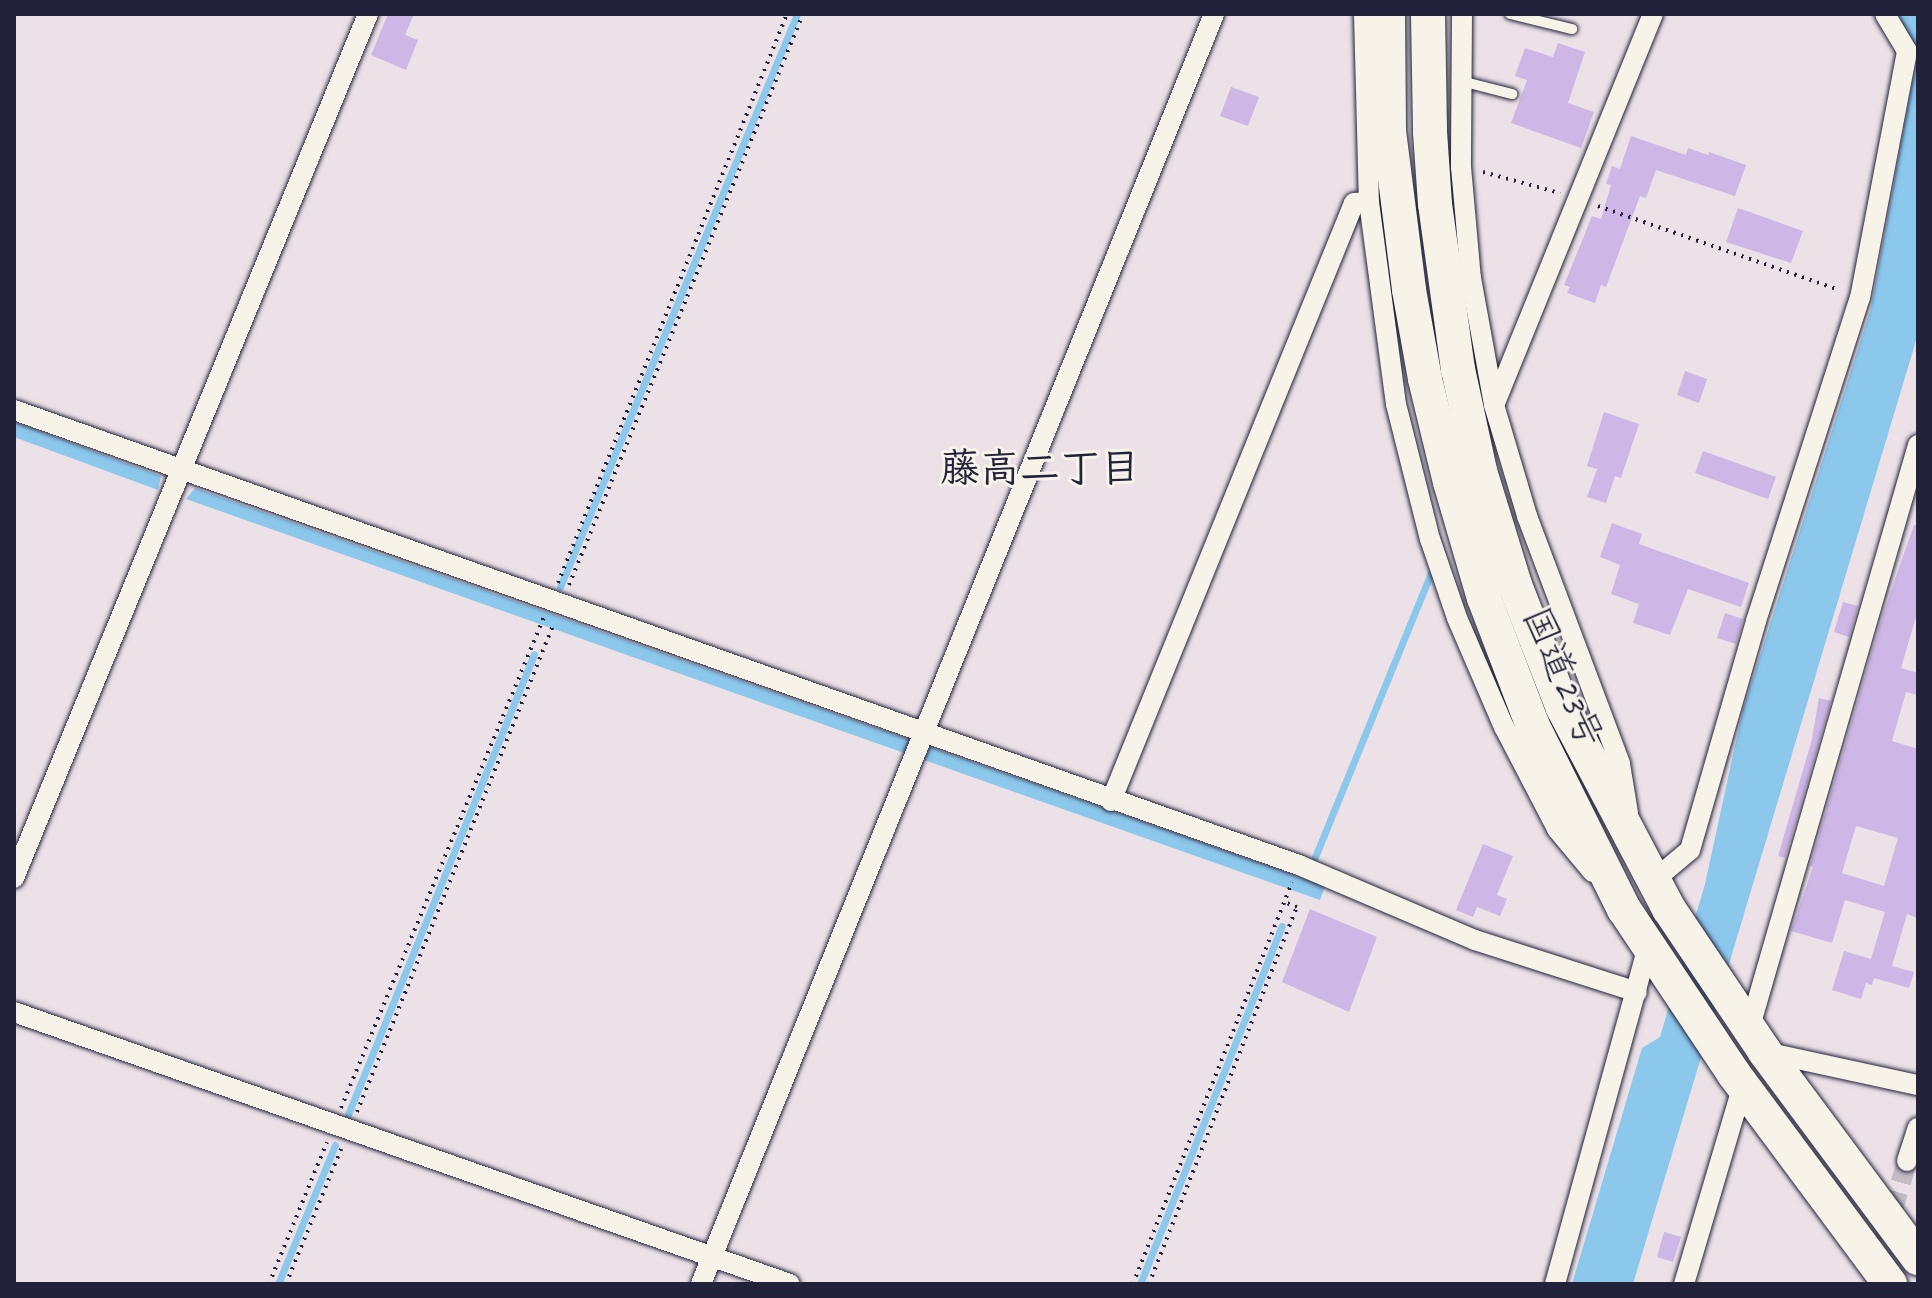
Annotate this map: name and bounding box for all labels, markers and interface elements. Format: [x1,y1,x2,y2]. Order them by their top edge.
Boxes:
district label: 藤高二丁目 [940,444,1140,492]
street label: 国道23号 [1513,600,1613,754]

